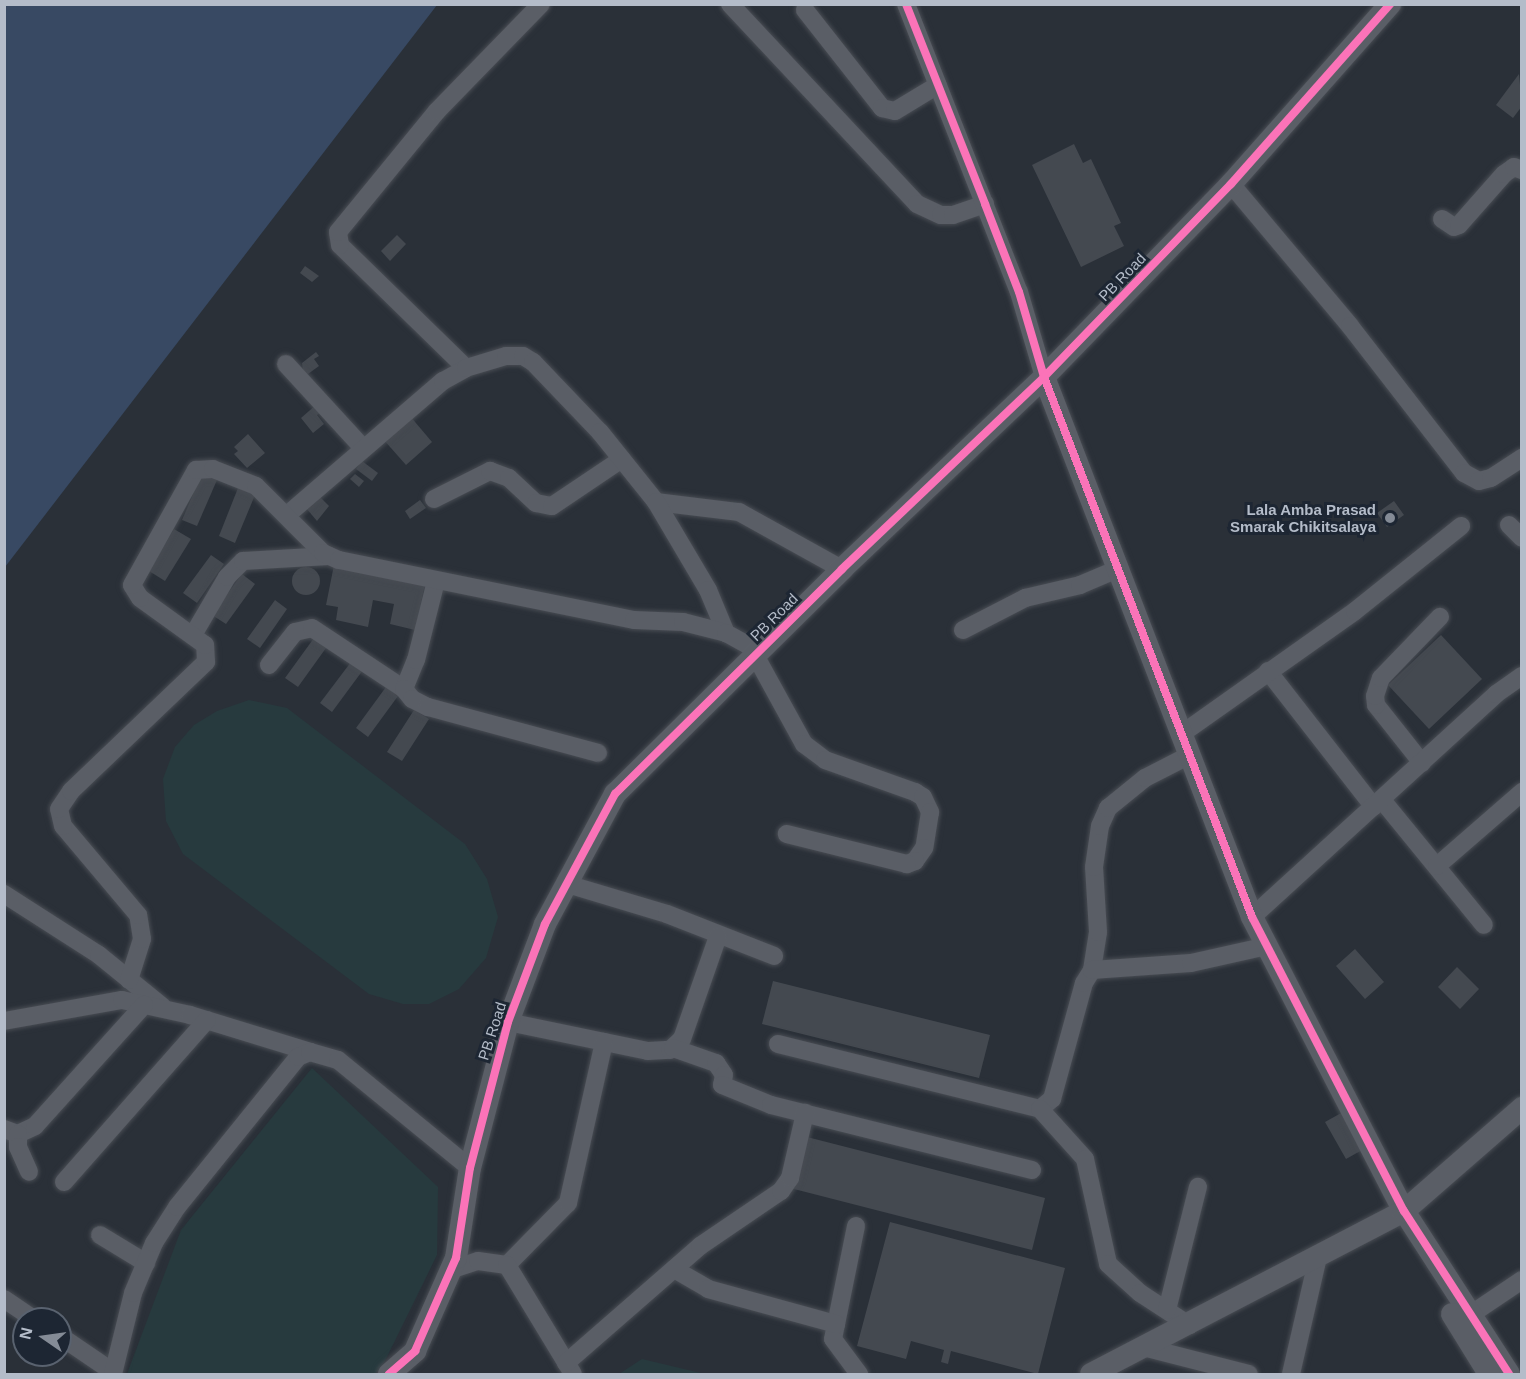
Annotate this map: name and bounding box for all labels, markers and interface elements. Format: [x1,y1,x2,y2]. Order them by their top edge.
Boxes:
street label: PB Road [1095,249,1149,305]
place label: Lala Amba Prasad Smarak Chikitsalaya [1230,500,1376,535]
marker: Lala Amba Prasad Smarak Chikitsalaya [1381,509,1399,527]
street label: PB Road [746,589,802,645]
street label: PB Road [474,1000,510,1062]
north arrow [12,1307,72,1367]
text: N [16,1326,36,1341]

